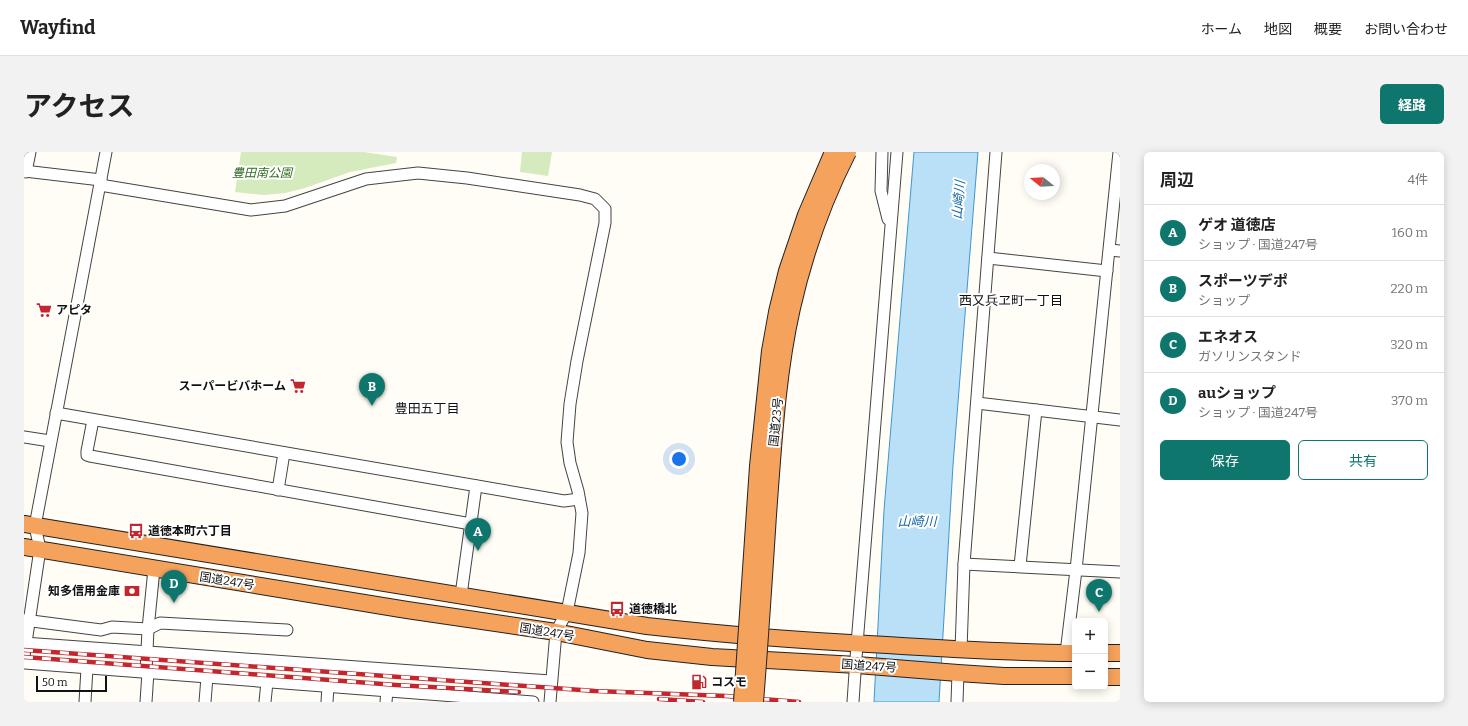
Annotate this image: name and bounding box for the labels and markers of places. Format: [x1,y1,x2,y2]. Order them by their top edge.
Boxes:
supermarket icon: アピタ [35,301,53,319]
place label: アピタ [56,303,92,317]
pin: B [359,373,385,406]
supermarket icon: スーパービバホーム [289,377,307,395]
place label: スーパービバホーム [178,379,286,393]
pin: A [465,518,491,551]
bus stop icon: 道徳本町六丁目 [127,522,145,540]
place label: 道徳本町六丁目 [148,524,232,538]
pin: D [161,570,187,603]
pin: C [1086,579,1112,612]
bank icon: 知多信用金庫 [123,582,141,600]
place label: 知多信用金庫 [48,584,120,598]
bus stop icon: 道徳橋北 [608,600,626,618]
place label: 道徳橋北 [629,602,677,616]
fuel station icon: コスモ [690,673,708,691]
place label: コスモ [711,675,747,689]

